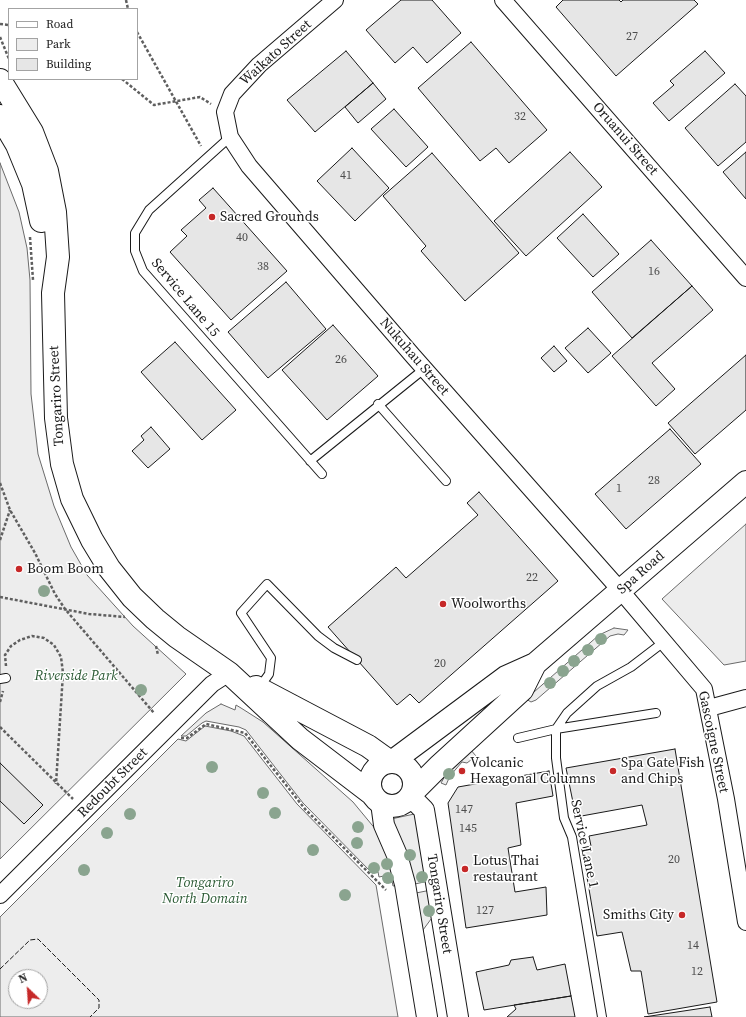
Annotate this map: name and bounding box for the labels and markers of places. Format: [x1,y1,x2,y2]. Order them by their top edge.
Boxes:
place label: Sacred Grounds [220,209,319,225]
marker: Sacred Grounds [207,212,217,222]
place label: Boom Boom [27,561,104,577]
marker: Boom Boom [14,564,24,574]
place label: Woolworths [451,596,526,612]
marker: Woolworths [438,599,448,609]
place label: Volcanic Hexagonal Columns [470,755,596,788]
place label: Spa Gate Fish and Chips [621,755,705,788]
marker: Volcanic Hexagonal Columns [457,766,467,776]
marker: Spa Gate Fish and Chips [608,766,618,776]
place label: Lotus Thai restaurant [473,853,539,886]
marker: Lotus Thai restaurant [460,864,470,874]
place label: Smiths City [603,907,674,923]
marker: Smiths City [677,910,687,920]

